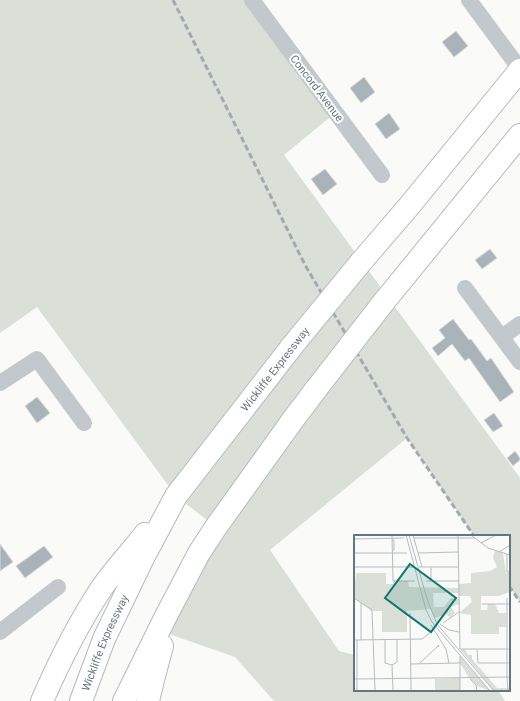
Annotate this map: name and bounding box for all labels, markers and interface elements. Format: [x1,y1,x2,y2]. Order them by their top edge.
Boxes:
street label: Concord Avenue [287,52,346,124]
street label: Wickliffe Expressway [238,324,313,414]
inset map [354,535,510,691]
street label: Wickliffe Expressway [79,592,132,693]

